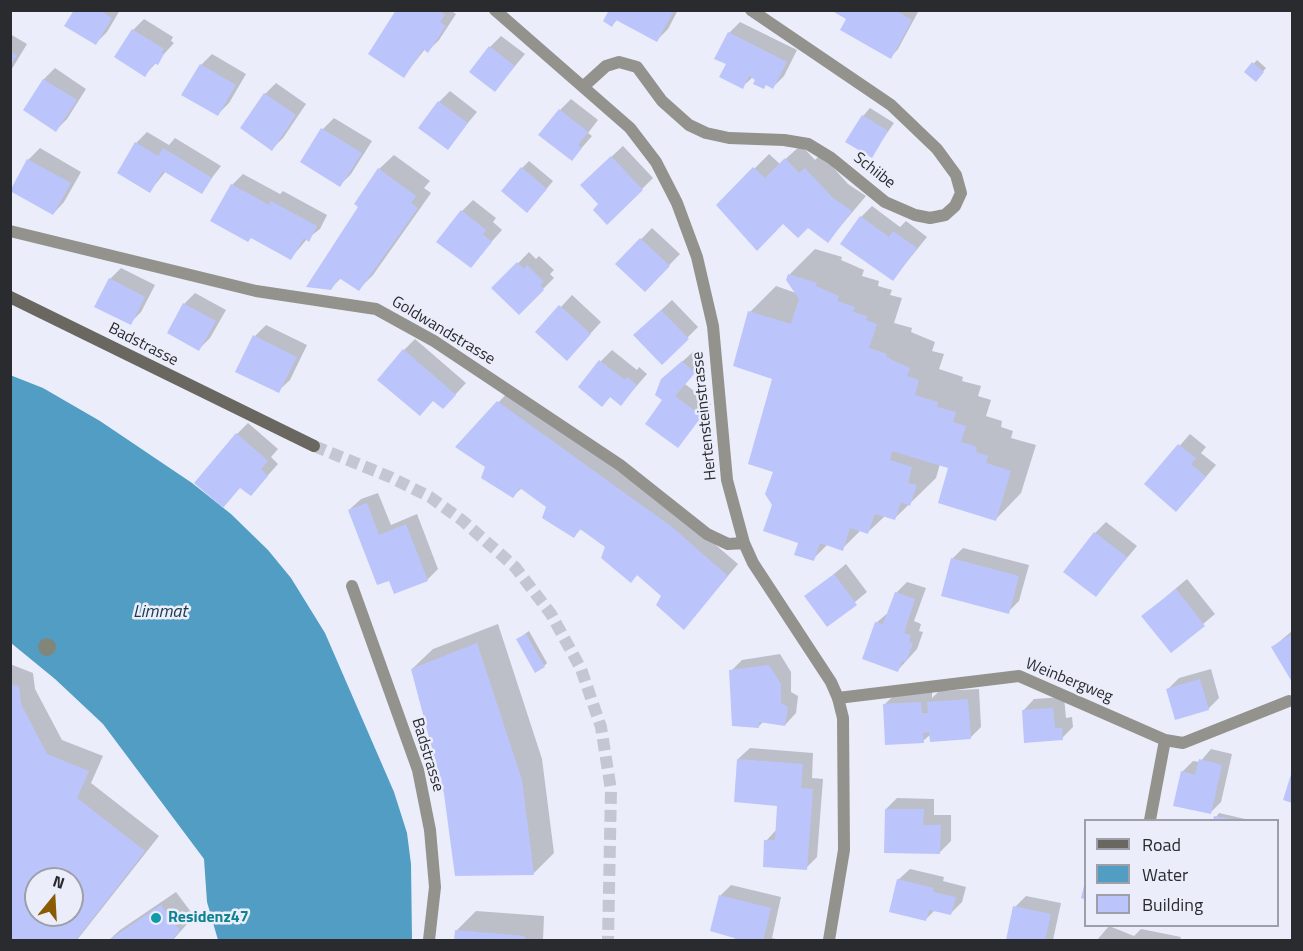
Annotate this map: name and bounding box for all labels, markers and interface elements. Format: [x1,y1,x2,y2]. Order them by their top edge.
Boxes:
street label: Schiibe [849,149,899,193]
street label: Goldwandstrasse [388,293,498,369]
street label: Badstrasse [105,319,181,371]
street label: Hertensteinstrasse [689,351,721,481]
water label: Limmat [133,602,187,624]
street label: Weinbergweg [1022,655,1116,707]
street label: Badstrasse [407,716,447,794]
legend [1084,819,1279,927]
text: Road [1142,831,1181,858]
text: Water [1142,861,1188,888]
north arrow [24,867,84,927]
text: N [50,869,68,895]
text: Building [1142,891,1203,918]
place label: Residenz47 [168,908,249,928]
marker: Residenz47 [149,911,163,925]

